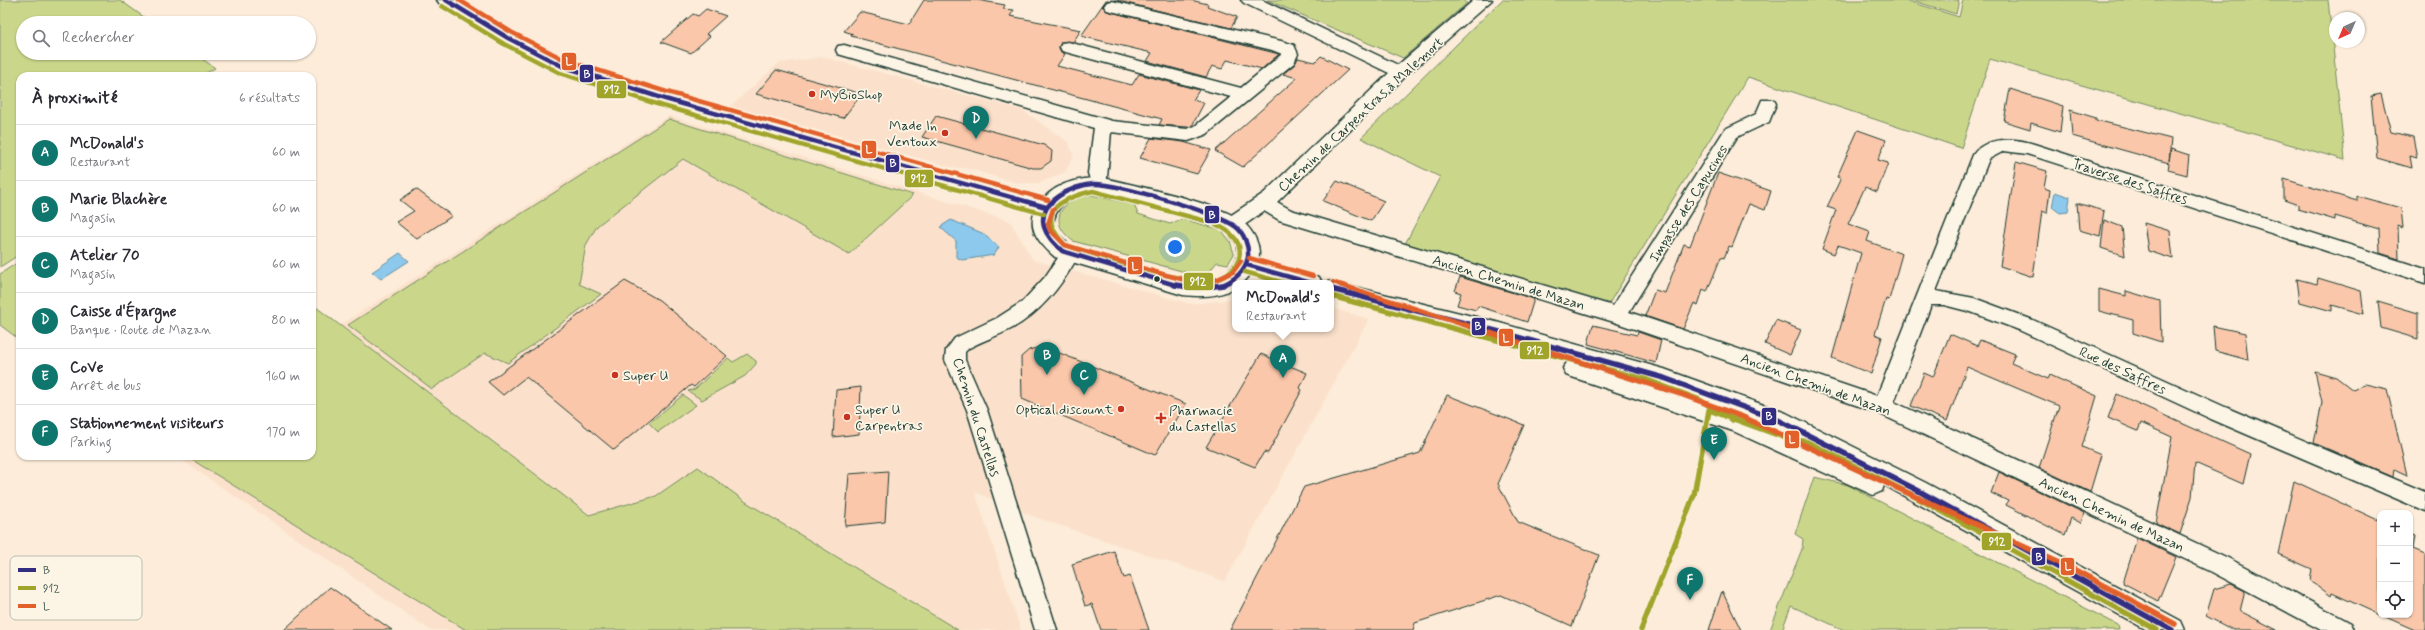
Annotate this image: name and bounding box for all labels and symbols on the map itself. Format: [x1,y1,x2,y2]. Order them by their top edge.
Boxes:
north arrow [2329,12,2365,48]
street label: Chemin de Carpentras à Malemort [1274,33,1447,196]
line badge: L [561,52,577,71]
text: L [566,55,573,69]
line badge: B [579,64,594,83]
text: B [584,68,591,82]
line badge: 912 [596,80,627,99]
text: 912 [604,83,621,97]
place label: MyBioShop [820,86,883,104]
marker: MyBioShop [807,89,817,99]
pin: D [963,106,989,139]
place label: Made In Ventoux [887,117,937,151]
marker: Made In Ventoux [940,128,950,138]
line badge: L [861,140,877,159]
street label: Impasse des Capucines [1645,141,1732,266]
text: L [866,143,873,157]
line badge: B [885,154,900,173]
street label: Traverse des Saffres [2070,155,2190,209]
text: B [890,157,897,171]
line badge: 912 [904,169,934,188]
text: 912 [911,172,928,186]
line badge: B [1204,205,1220,224]
text: B [1209,209,1216,223]
your location [1165,237,1185,257]
street label: Ancien Chemin de Mazan [1430,251,1587,315]
line badge: L [1127,256,1143,275]
text: L [1132,260,1139,274]
line badge: 912 [1183,272,1214,291]
unlabelled marker [1152,274,1162,284]
text: 912 [1190,275,1207,289]
line badge: B [1471,317,1486,336]
text: B [1475,320,1482,334]
line badge: L [1498,328,1514,347]
text: L [1503,332,1510,346]
line badge: 912 [1519,341,1550,360]
pin: B [1034,342,1060,375]
street label: Rue des Saffres [2076,343,2169,399]
text: 912 [1527,344,1544,358]
pin: A [1270,345,1296,378]
street label: Ancien Chemin de Mazan [1738,349,1893,421]
street label: Chemin du Castellas [948,355,1004,480]
pin: C [1071,362,1097,395]
place label: Super U [623,367,668,385]
marker: Super U [610,370,620,380]
place label: Super U Carpentras [855,401,923,435]
place label: Optical discount [1016,401,1114,419]
place label: Pharmacie du Castellas [1169,402,1237,436]
marker: Optical discount [1116,404,1126,414]
line badge: B [1761,407,1777,426]
text: B [1766,410,1773,424]
marker: Super U Carpentras [842,412,852,422]
marker: Pharmacie du Castellas [1156,413,1166,423]
pin: E [1701,427,1727,460]
line badge: L [1784,430,1800,449]
text: L [1789,433,1796,447]
street label: Ancien Chemin de Mazan [2036,473,2187,557]
line badge: 912 [1981,532,2012,551]
text: 912 [1989,535,2006,549]
line badge: B [2031,547,2046,566]
text: B [2036,551,2043,565]
legend [10,556,142,620]
line badge: L [2060,557,2075,576]
text: L [2065,560,2072,574]
text: B [43,564,50,578]
pin: F [1677,567,1703,600]
text: 912 [43,582,60,596]
text: L [43,600,50,614]

